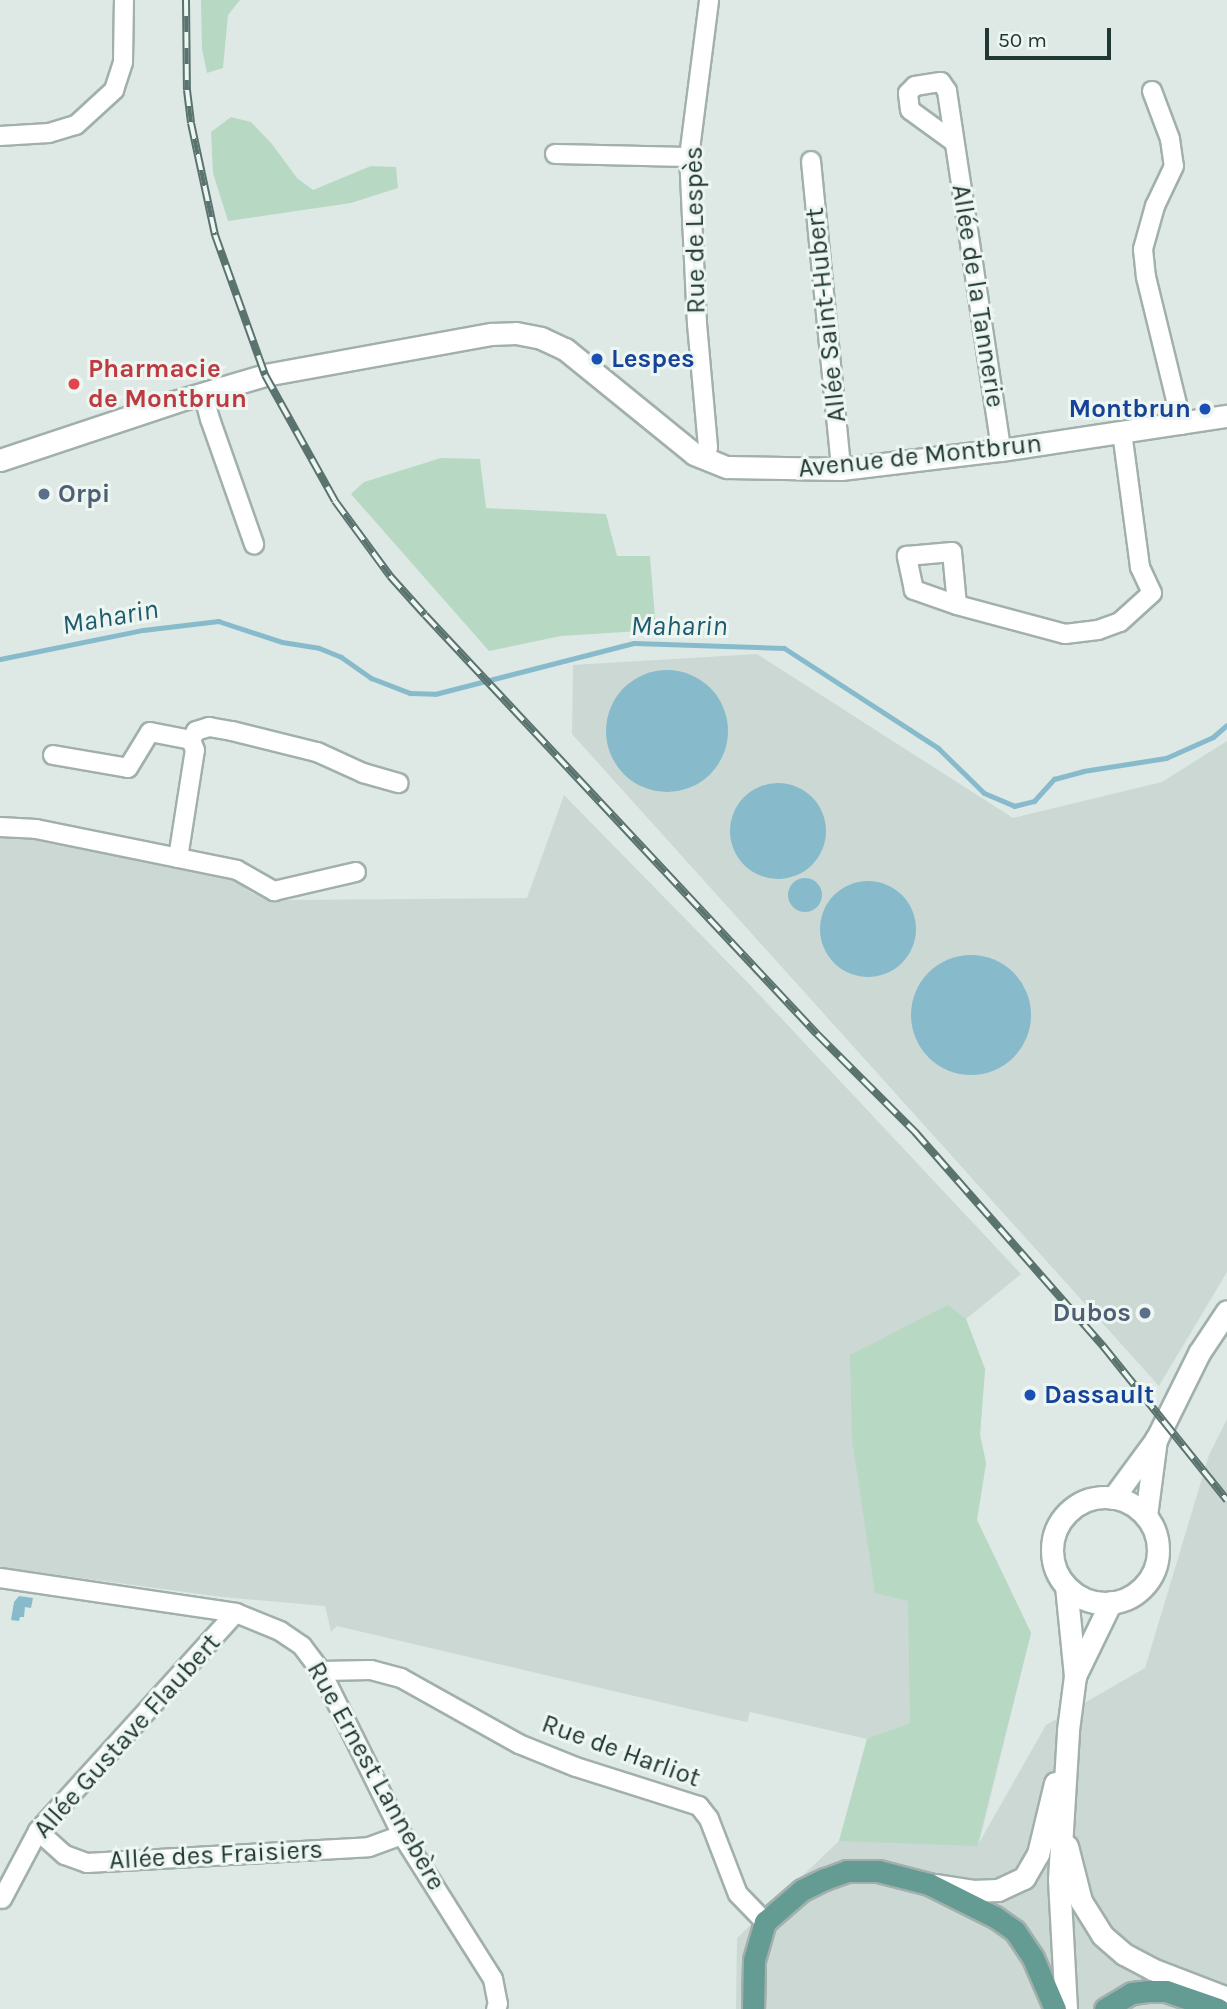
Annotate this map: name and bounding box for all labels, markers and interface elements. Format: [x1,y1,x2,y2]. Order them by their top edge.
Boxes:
scale bar [989,14,1115,58]
text: 50 m [998,28,1047,52]
street label: Rue de Lespès [678,146,712,314]
street label: Allée de la Tannerie [945,182,1011,410]
street label: Allée Saint-Hubert [799,206,853,424]
place label: Lespes [611,343,695,375]
marker: Lespes [589,351,605,367]
place label: Pharmacie de Montbrun [88,353,247,414]
marker: Pharmacie de Montbrun [66,376,82,392]
place label: Montbrun [1068,393,1191,425]
marker: Montbrun [1197,401,1213,417]
street label: Avenue de Montbrun [797,428,1043,484]
place label: Orpi [58,478,110,510]
marker: Orpi [36,486,52,502]
water label: Maharin [59,592,161,642]
water label: Maharin [630,609,728,643]
place label: Dubos [1052,1297,1131,1329]
marker: Dubos [1137,1305,1153,1321]
place label: Dassault [1044,1379,1154,1411]
marker: Dassault [1022,1387,1038,1403]
street label: Allée Gustave Flaubert [27,1627,227,1845]
street label: Rue Ernest Lannebère [300,1656,452,1896]
street label: Rue de Harliot [538,1708,704,1794]
street label: Allée des Fraisiers [108,1834,324,1876]

